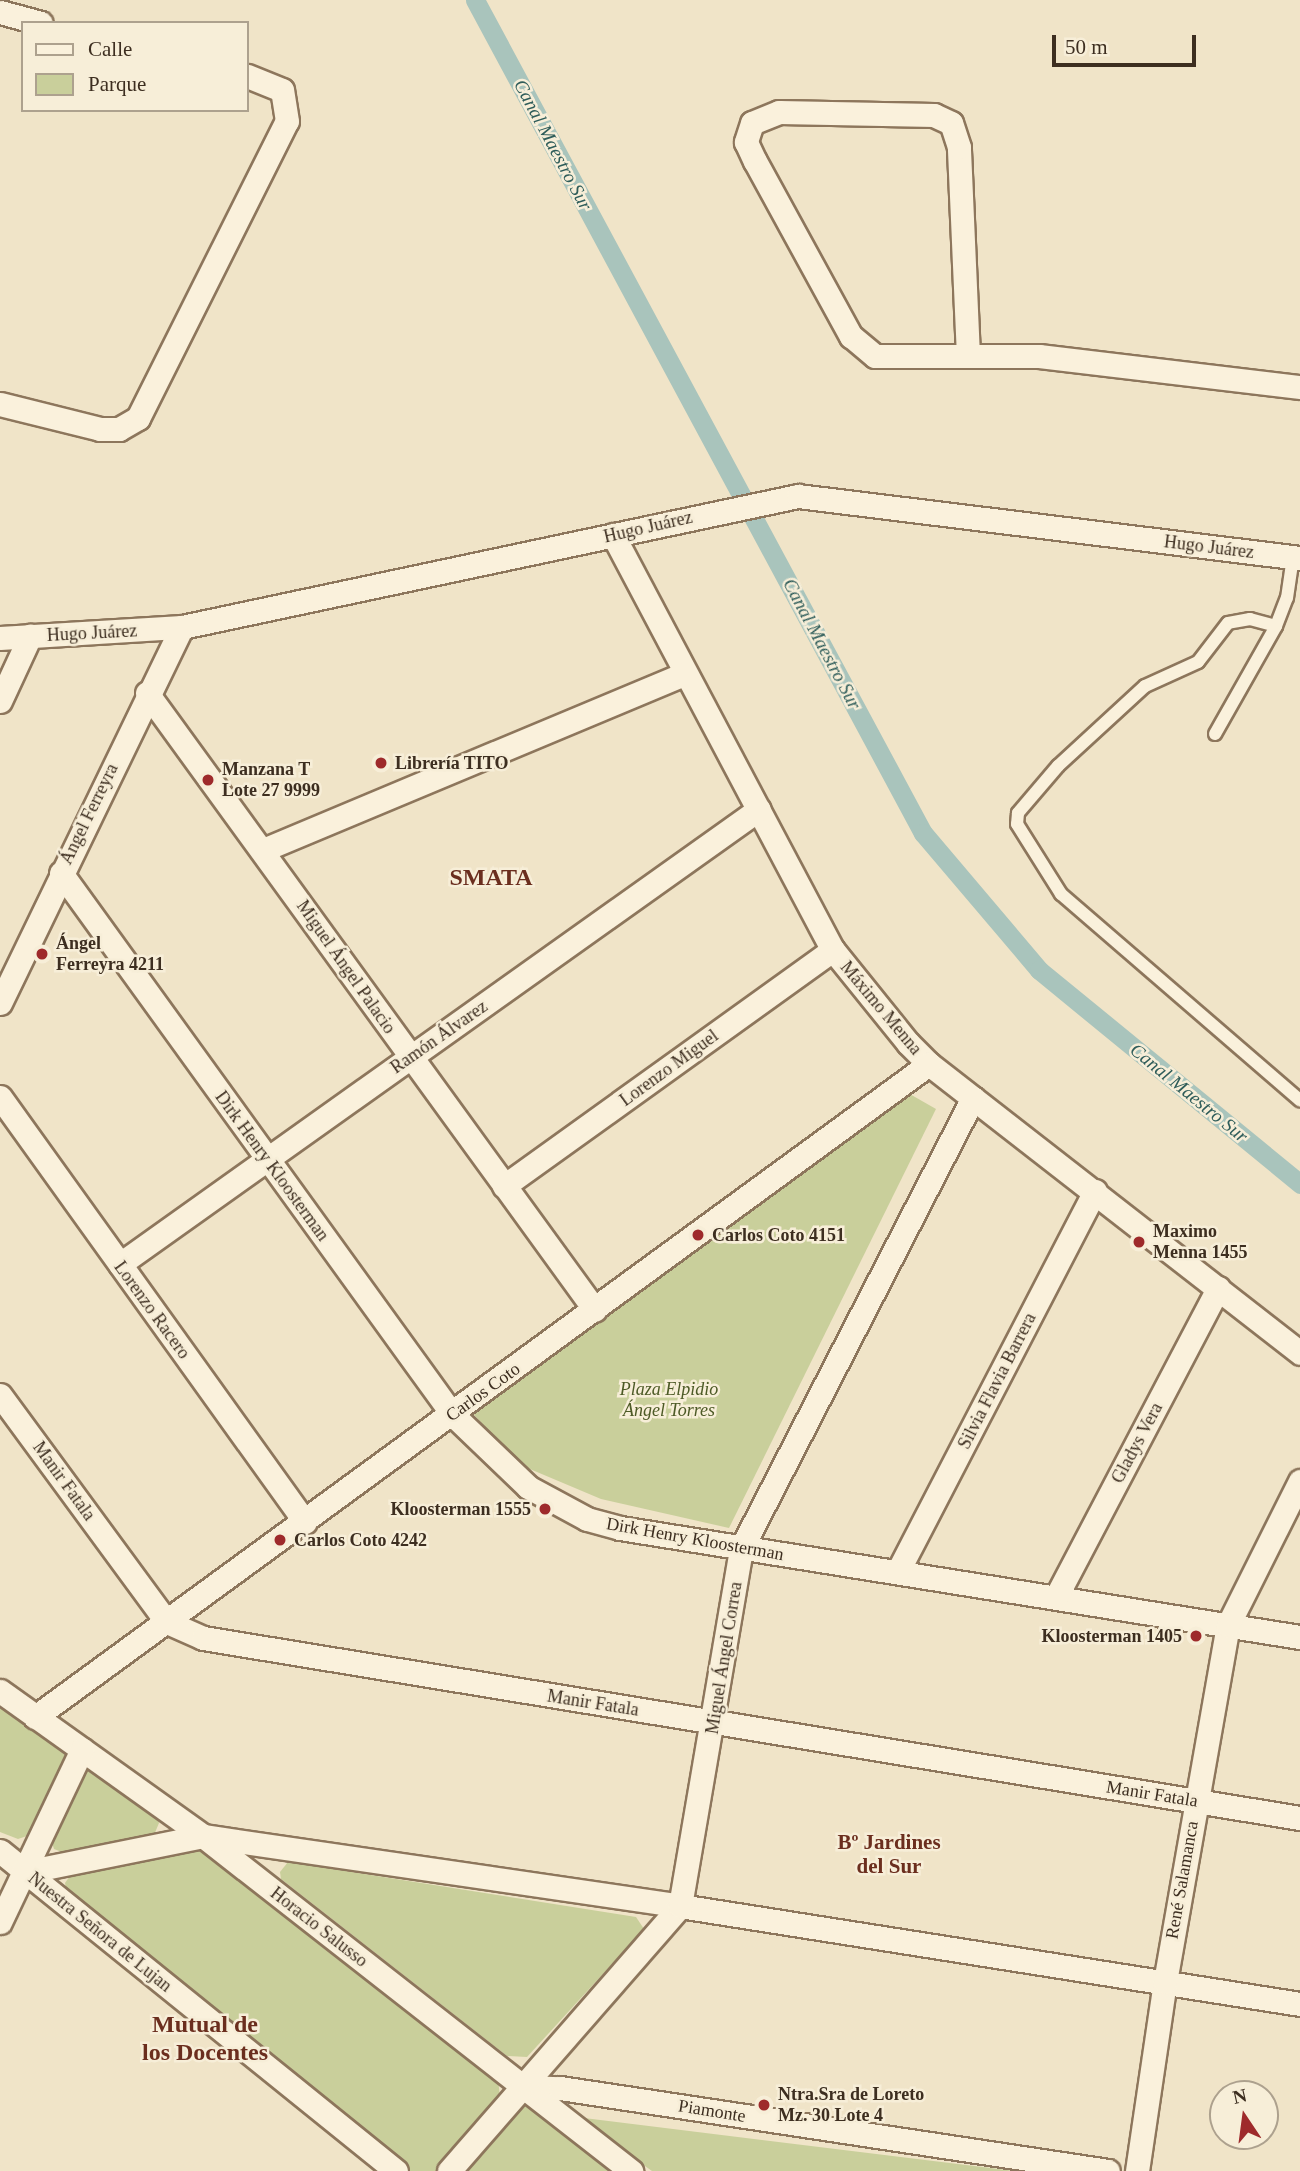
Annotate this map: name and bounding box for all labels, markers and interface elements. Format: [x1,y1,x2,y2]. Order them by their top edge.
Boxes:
legend [21,21,248,112]
scale bar [1055,21,1198,65]
text: 50 m [1065,35,1108,59]
text: Calle [88,37,132,61]
text: Parque [88,72,146,96]
water label: Canal Maestro Sur [509,76,597,214]
street label: Hugo Juárez [601,506,695,548]
street label: Hugo Juárez [1163,531,1255,563]
water label: Canal Maestro Sur [778,575,866,713]
street label: Hugo Juárez [46,620,138,646]
place label: Librería TITO [395,752,509,774]
marker: Librería TITO [373,755,389,771]
place label: Manzana T Lote 27 9999 [222,759,320,802]
street label: Ángel Ferreyra [55,760,123,868]
marker: Manzana T Lote 27 9999 [200,772,216,788]
district label: SMATA [449,864,533,892]
street label: Miguel Ángel Palacio [292,896,400,1038]
place label: Ángel Ferreyra 4211 [56,933,164,976]
marker: Ángel Ferreyra 4211 [34,946,50,962]
street label: Máximo Menna [836,957,926,1059]
street label: Ramón Álvarez [386,996,492,1078]
street label: Lorenzo Miguel [616,1025,722,1111]
water label: Canal Maestro Sur [1125,1039,1253,1147]
street label: Dirk Henry Kloosterman [210,1087,334,1245]
place label: Maximo Menna 1455 [1153,1221,1248,1264]
place label: Carlos Coto 4151 [712,1224,845,1246]
marker: Carlos Coto 4151 [690,1227,706,1243]
marker: Maximo Menna 1455 [1131,1234,1147,1250]
street label: Lorenzo Racero [109,1257,195,1363]
street label: Silvia Flavia Barrera [953,1309,1041,1453]
street label: Carlos Coto [442,1358,524,1426]
park label: Plaza Elpidio Ángel Torres [620,1379,718,1422]
street label: Gladys Vera [1107,1399,1167,1487]
street label: Manir Fatala [28,1437,100,1525]
place label: Kloosterman 1555 [391,1498,531,1520]
marker: Kloosterman 1555 [537,1501,553,1517]
street label: Dirk Henry Kloosterman [605,1513,785,1565]
place label: Carlos Coto 4242 [294,1529,427,1551]
marker: Carlos Coto 4242 [272,1532,288,1548]
street label: Miguel Ángel Correa [701,1580,747,1736]
place label: Kloosterman 1405 [1042,1625,1182,1647]
marker: Kloosterman 1405 [1188,1628,1204,1644]
street label: Manir Fatala [546,1685,640,1721]
street label: Manir Fatala [1105,1776,1199,1812]
street label: René Salamanca [1161,1819,1203,1941]
district label: Bº Jardines del Sur [837,1829,941,1879]
street label: Nuestra Señora de Lujan [24,1867,176,1997]
street label: Horacio Salusso [266,1882,372,1972]
district label: Mutual de los Docentes [142,2011,268,2067]
north arrow [1209,2080,1279,2150]
place label: Ntra.Sra de Loreto Mz. 30 Lote 4 [778,2084,924,2126]
text: N [1231,2084,1249,2108]
street label: Piamonte [677,2095,747,2127]
marker: Ntra.Sra de Loreto Mz. 30 Lote 4 [756,2097,772,2113]

